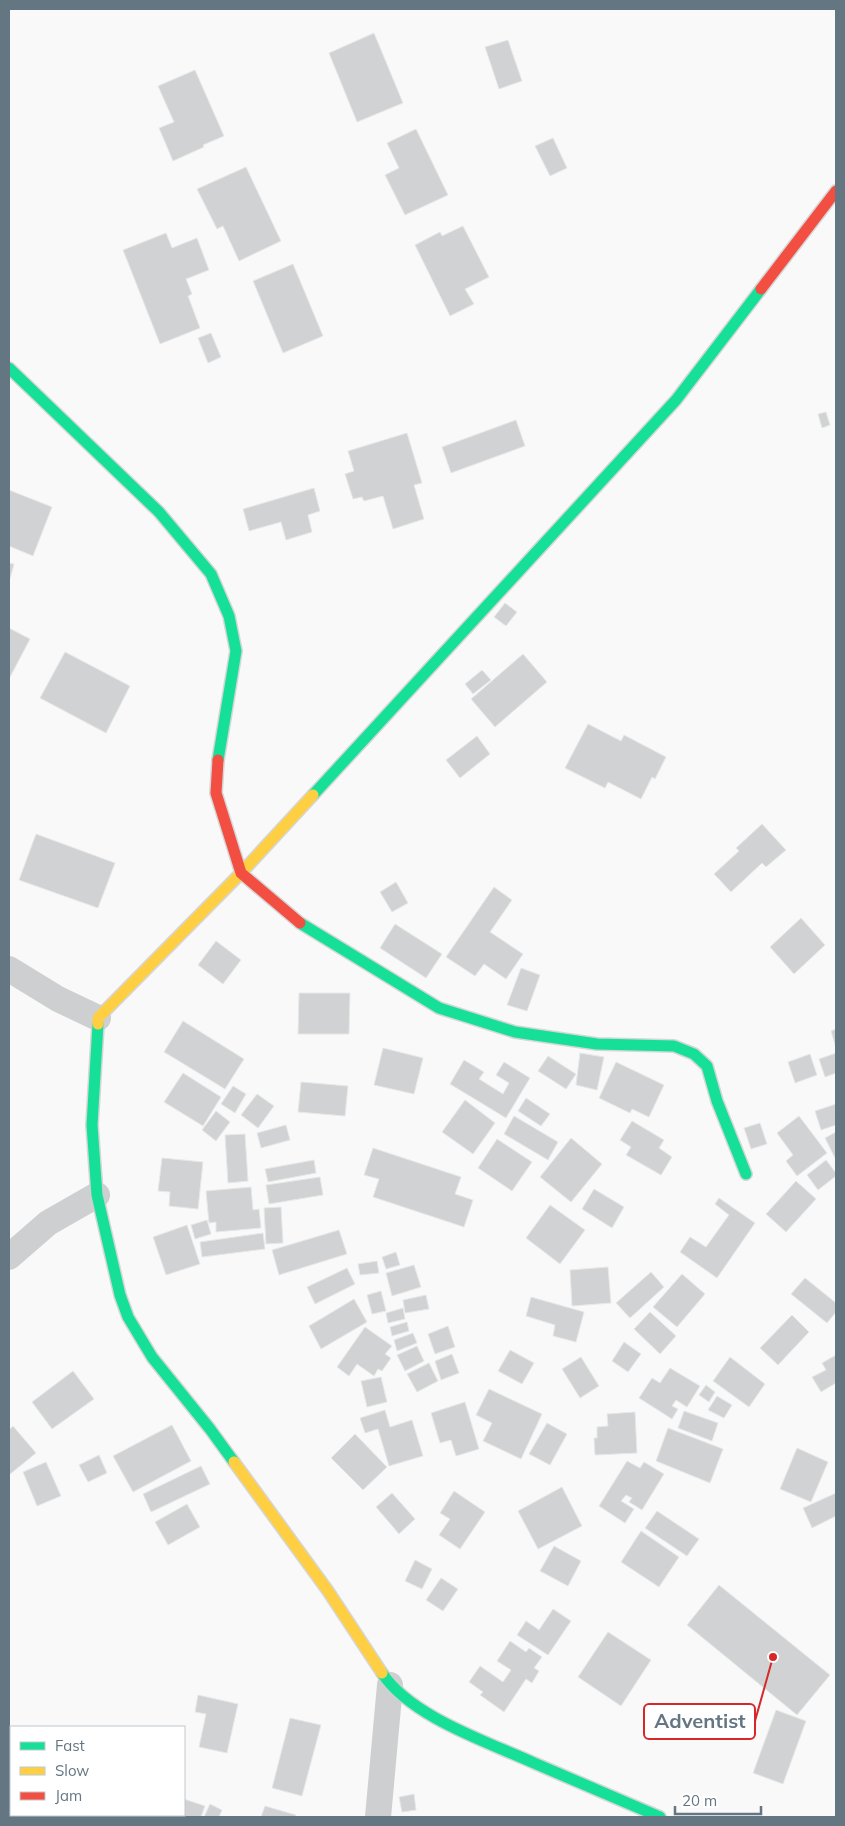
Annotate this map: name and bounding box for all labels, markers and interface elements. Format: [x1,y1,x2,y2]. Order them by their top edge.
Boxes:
callout: Adventist [644,1704,755,1739]
text: Adventist [654,1708,746,1733]
legend [10,1726,185,1816]
text: Fast [55,1736,85,1755]
text: Slow [55,1761,89,1780]
scale bar [675,1784,761,1816]
text: Jam [55,1786,82,1805]
text: 20 m [682,1791,717,1810]

